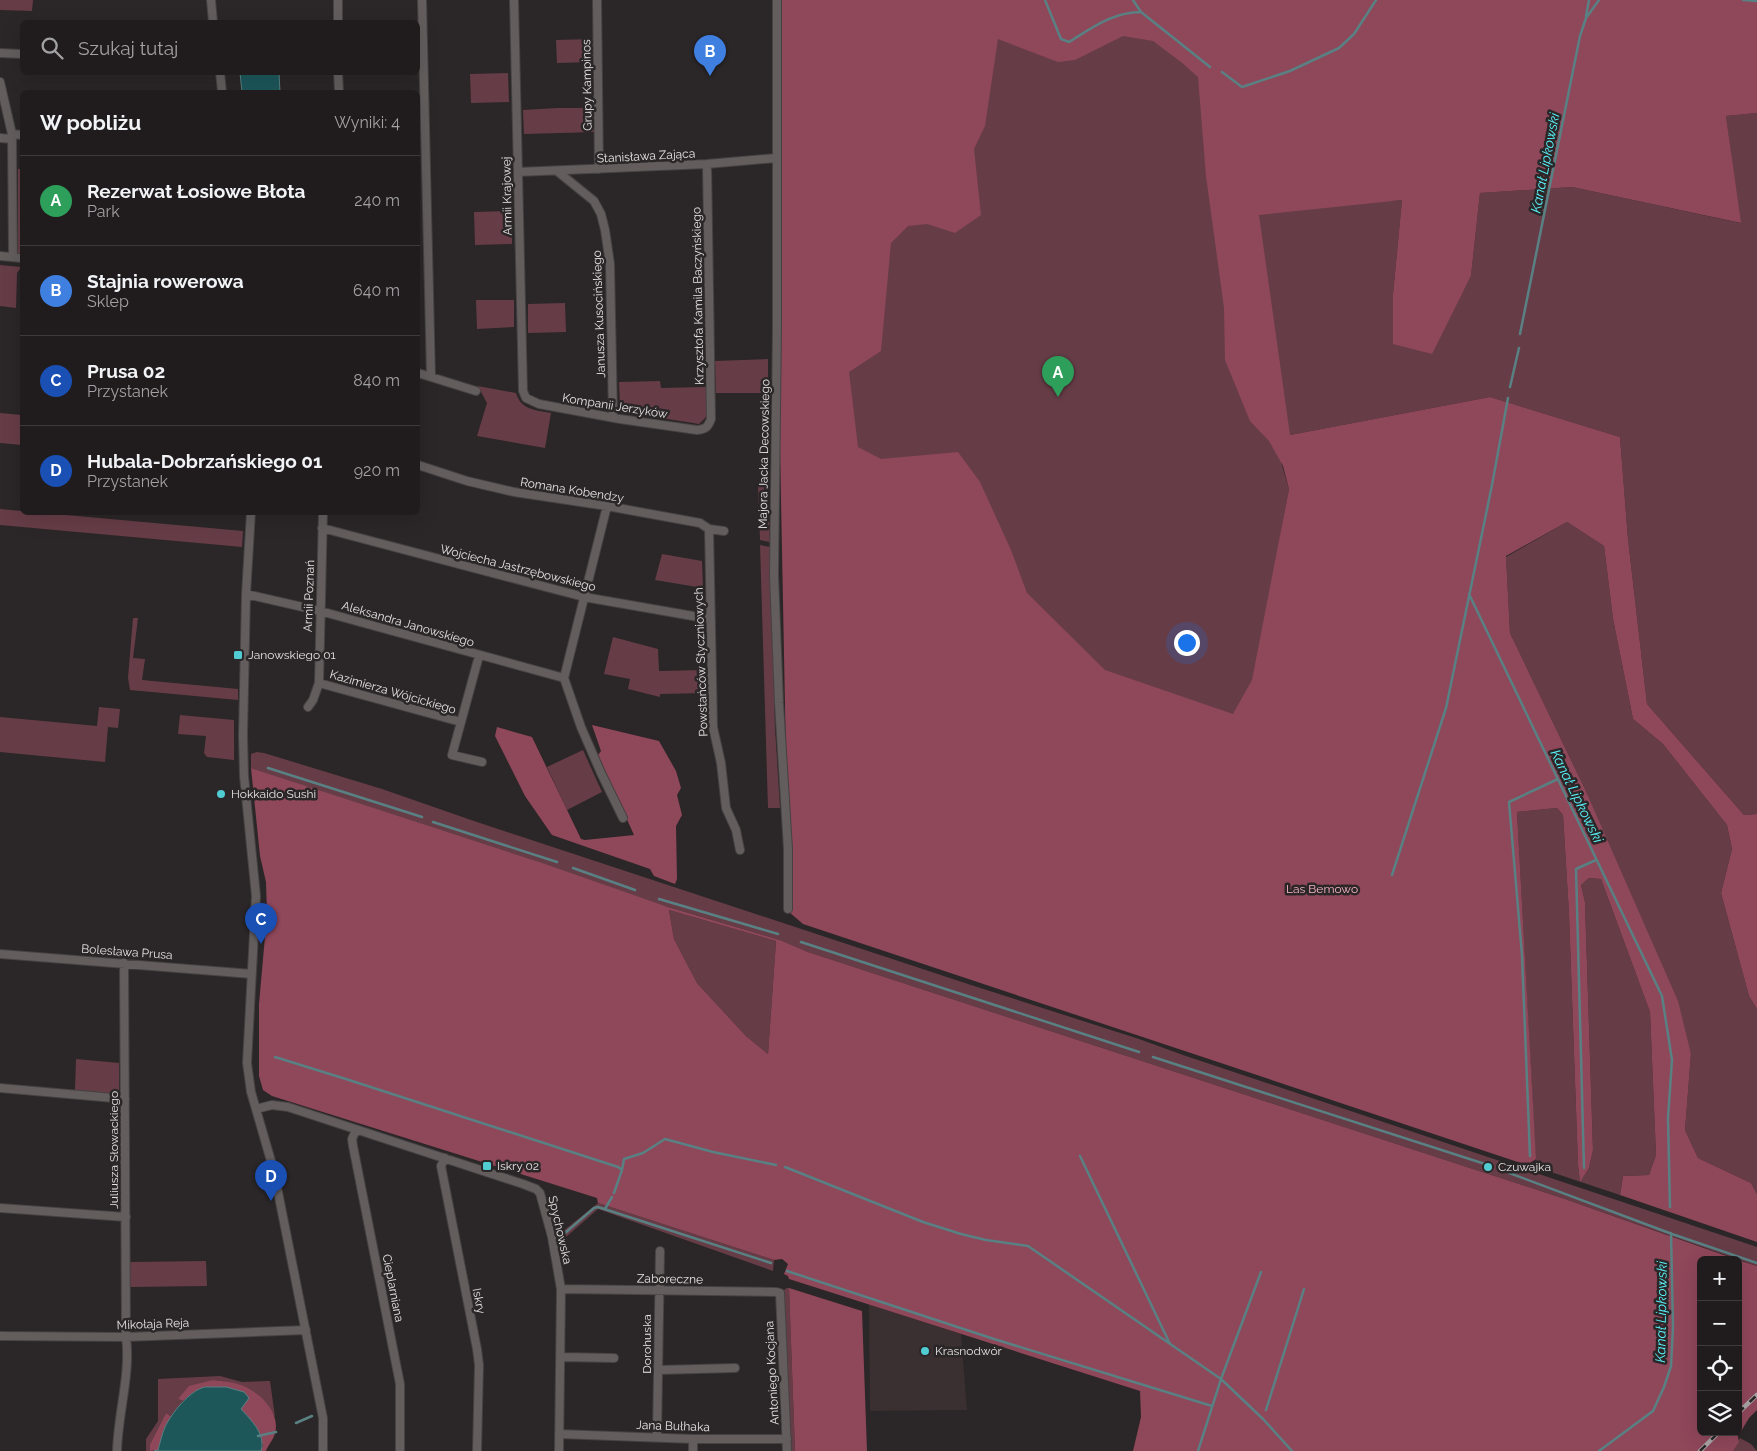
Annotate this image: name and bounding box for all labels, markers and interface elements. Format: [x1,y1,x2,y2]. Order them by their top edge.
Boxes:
search box [20,20,420,75]
icon: search [38,34,66,62]
pin: B [694,35,726,76]
text: Szukaj tutaj [78,37,178,59]
street label: Grupy Kampinos [579,39,595,131]
text: W pobliżu [40,110,141,135]
water label: Kanał Lipkowski [1527,111,1563,214]
text: Wyniki: 4 [334,113,400,132]
street label: Stanisława Zająca [596,146,696,166]
street label: Armii Krajowej [499,156,515,236]
text: Rezerwat Łosiowe Błota [87,180,305,202]
text: A [51,191,61,210]
text: 240 m [354,191,400,210]
text: Park [87,202,120,221]
street label: Krzysztofa Kamila Baczyńskiego [689,207,707,385]
street label: Janusza Kusocińskiego [590,250,608,378]
text: Stajnia rowerowa [87,270,244,292]
text: B [51,281,61,300]
text: 640 m [353,281,400,300]
text: Sklep [87,292,129,311]
pin: A [1042,356,1074,397]
text: Prusa 02 [87,360,165,382]
text: C [51,371,61,390]
text: 840 m [353,371,400,390]
street label: Majora Jacka Decowskiego [756,379,772,529]
text: Przystanek [87,382,168,401]
street label: Kompanii Jerzyków [561,391,669,421]
text: Hubala-Dobrzańskiego 01 [87,450,322,472]
text: D [50,461,62,480]
text: 920 m [354,461,400,480]
text: Przystanek [87,472,168,491]
street label: Romana Kobendzy [519,475,625,505]
street label: Wojciecha Jastrzębowskiego [439,542,597,594]
street label: Armii Poznań [301,560,317,632]
street label: Powstańców Styczniowych [691,587,711,737]
street label: Aleksandra Janowskiego [340,598,476,650]
your location [1174,630,1200,656]
place label: Janowskiego 01 [248,648,336,662]
marker: Janowskiego 01 [232,649,244,661]
street label: Kazimierza Wójcickiego [328,667,458,717]
water label: Kanał Lipkowski [1548,747,1607,846]
place label: Hokkaido Sushi [231,787,316,801]
marker: Hokkaido Sushi [215,788,227,800]
park label: Las Bemowo [1286,882,1358,896]
pin: C [245,903,277,944]
street label: Bolesława Prusa [81,942,173,962]
street label: Juliusza Słowackiego [107,1091,121,1209]
place label: Iskry 02 [497,1159,539,1173]
pin: D [255,1160,287,1201]
marker: Iskry 02 [481,1160,493,1172]
place label: Czuwajka [1498,1160,1551,1174]
marker: Czuwajka [1482,1161,1494,1173]
street label: Spychowska [545,1195,575,1265]
street label: Cieplarniana [380,1253,406,1323]
map controls [1697,1256,1742,1436]
button: + [1697,1256,1742,1301]
water label: Kanał Lipkowski [1652,1260,1670,1363]
street label: Zaboreczne [637,1271,703,1287]
street label: Iskry [470,1287,488,1315]
button: − [1697,1301,1742,1346]
street label: Dorohuska [640,1314,654,1374]
street label: Mikołaja Reja [116,1316,190,1332]
street label: Antoniego Kocjana [762,1321,782,1425]
place label: Krasnodwór [935,1344,1003,1358]
marker: Krasnodwór [919,1345,931,1357]
button: locate [1697,1346,1742,1391]
button: layers [1697,1391,1742,1436]
street label: Jana Bułhaka [636,1418,710,1434]

